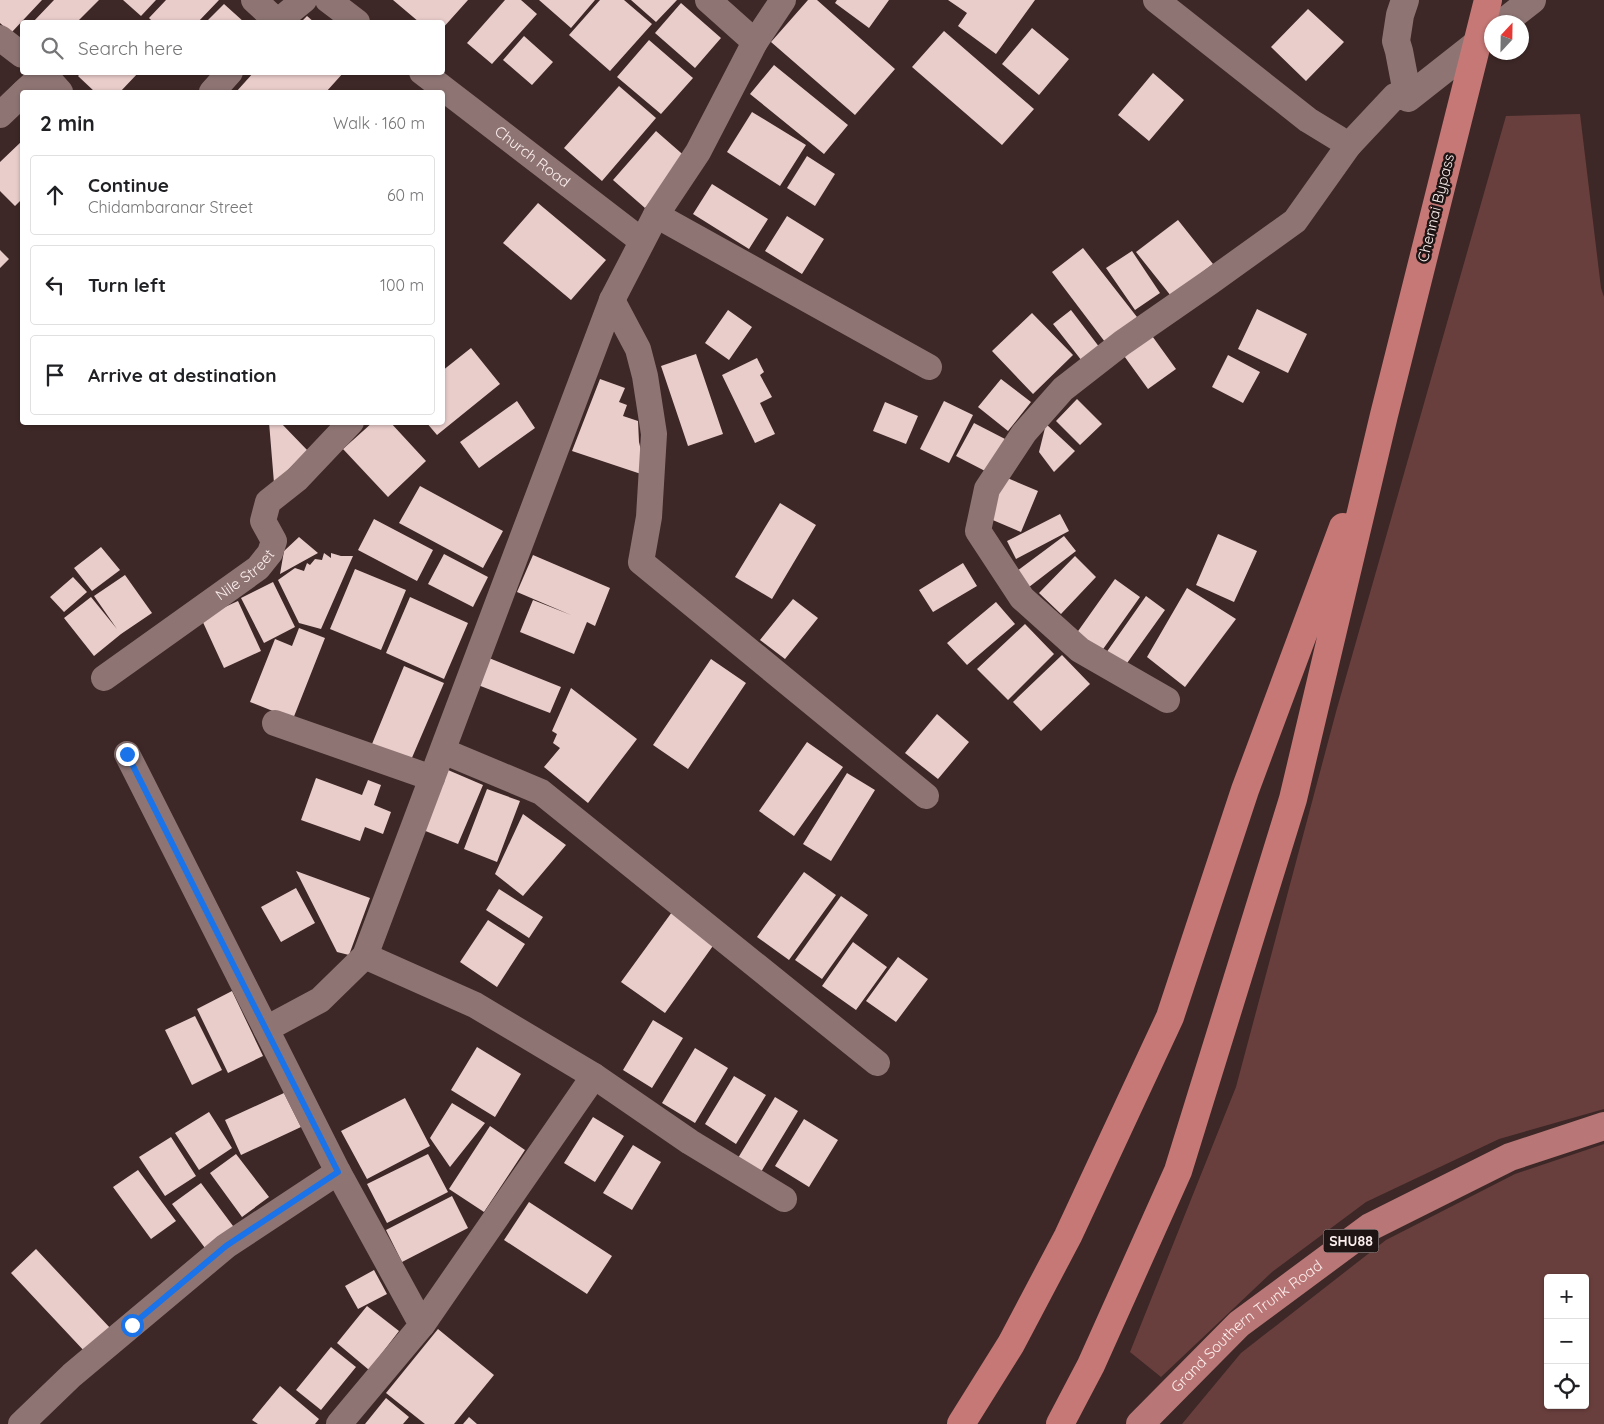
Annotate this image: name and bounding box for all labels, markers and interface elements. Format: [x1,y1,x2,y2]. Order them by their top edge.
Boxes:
north arrow [1484,15,1529,60]
search box [20,20,445,75]
icon: search [38,34,66,62]
text: Search here [78,36,183,60]
text: 2 min [40,110,95,136]
text: Walk · 160 m [333,113,425,133]
street label: Church Road [491,121,574,191]
street label: Chennai Bypass [1413,152,1458,264]
text: Continue [88,173,169,197]
icon: ahead [41,181,69,209]
text: 60 m [387,185,424,205]
text: Chidambaranar Street [88,197,253,217]
icon: left [41,271,69,299]
text: Turn left [88,273,166,297]
text: 100 m [380,275,424,295]
icon: arrive [41,361,69,389]
text: Arrive at destination [88,363,277,387]
street label: Nile Street [212,545,278,604]
route end [116,743,139,766]
road number: SHU88 [1324,1230,1378,1252]
street label: Grand Southern Trunk Road [1167,1256,1326,1396]
map controls [1544,1274,1589,1409]
button: + [1544,1274,1589,1319]
route start [121,1314,144,1337]
button: − [1544,1319,1589,1364]
button: locate [1544,1364,1589,1409]

